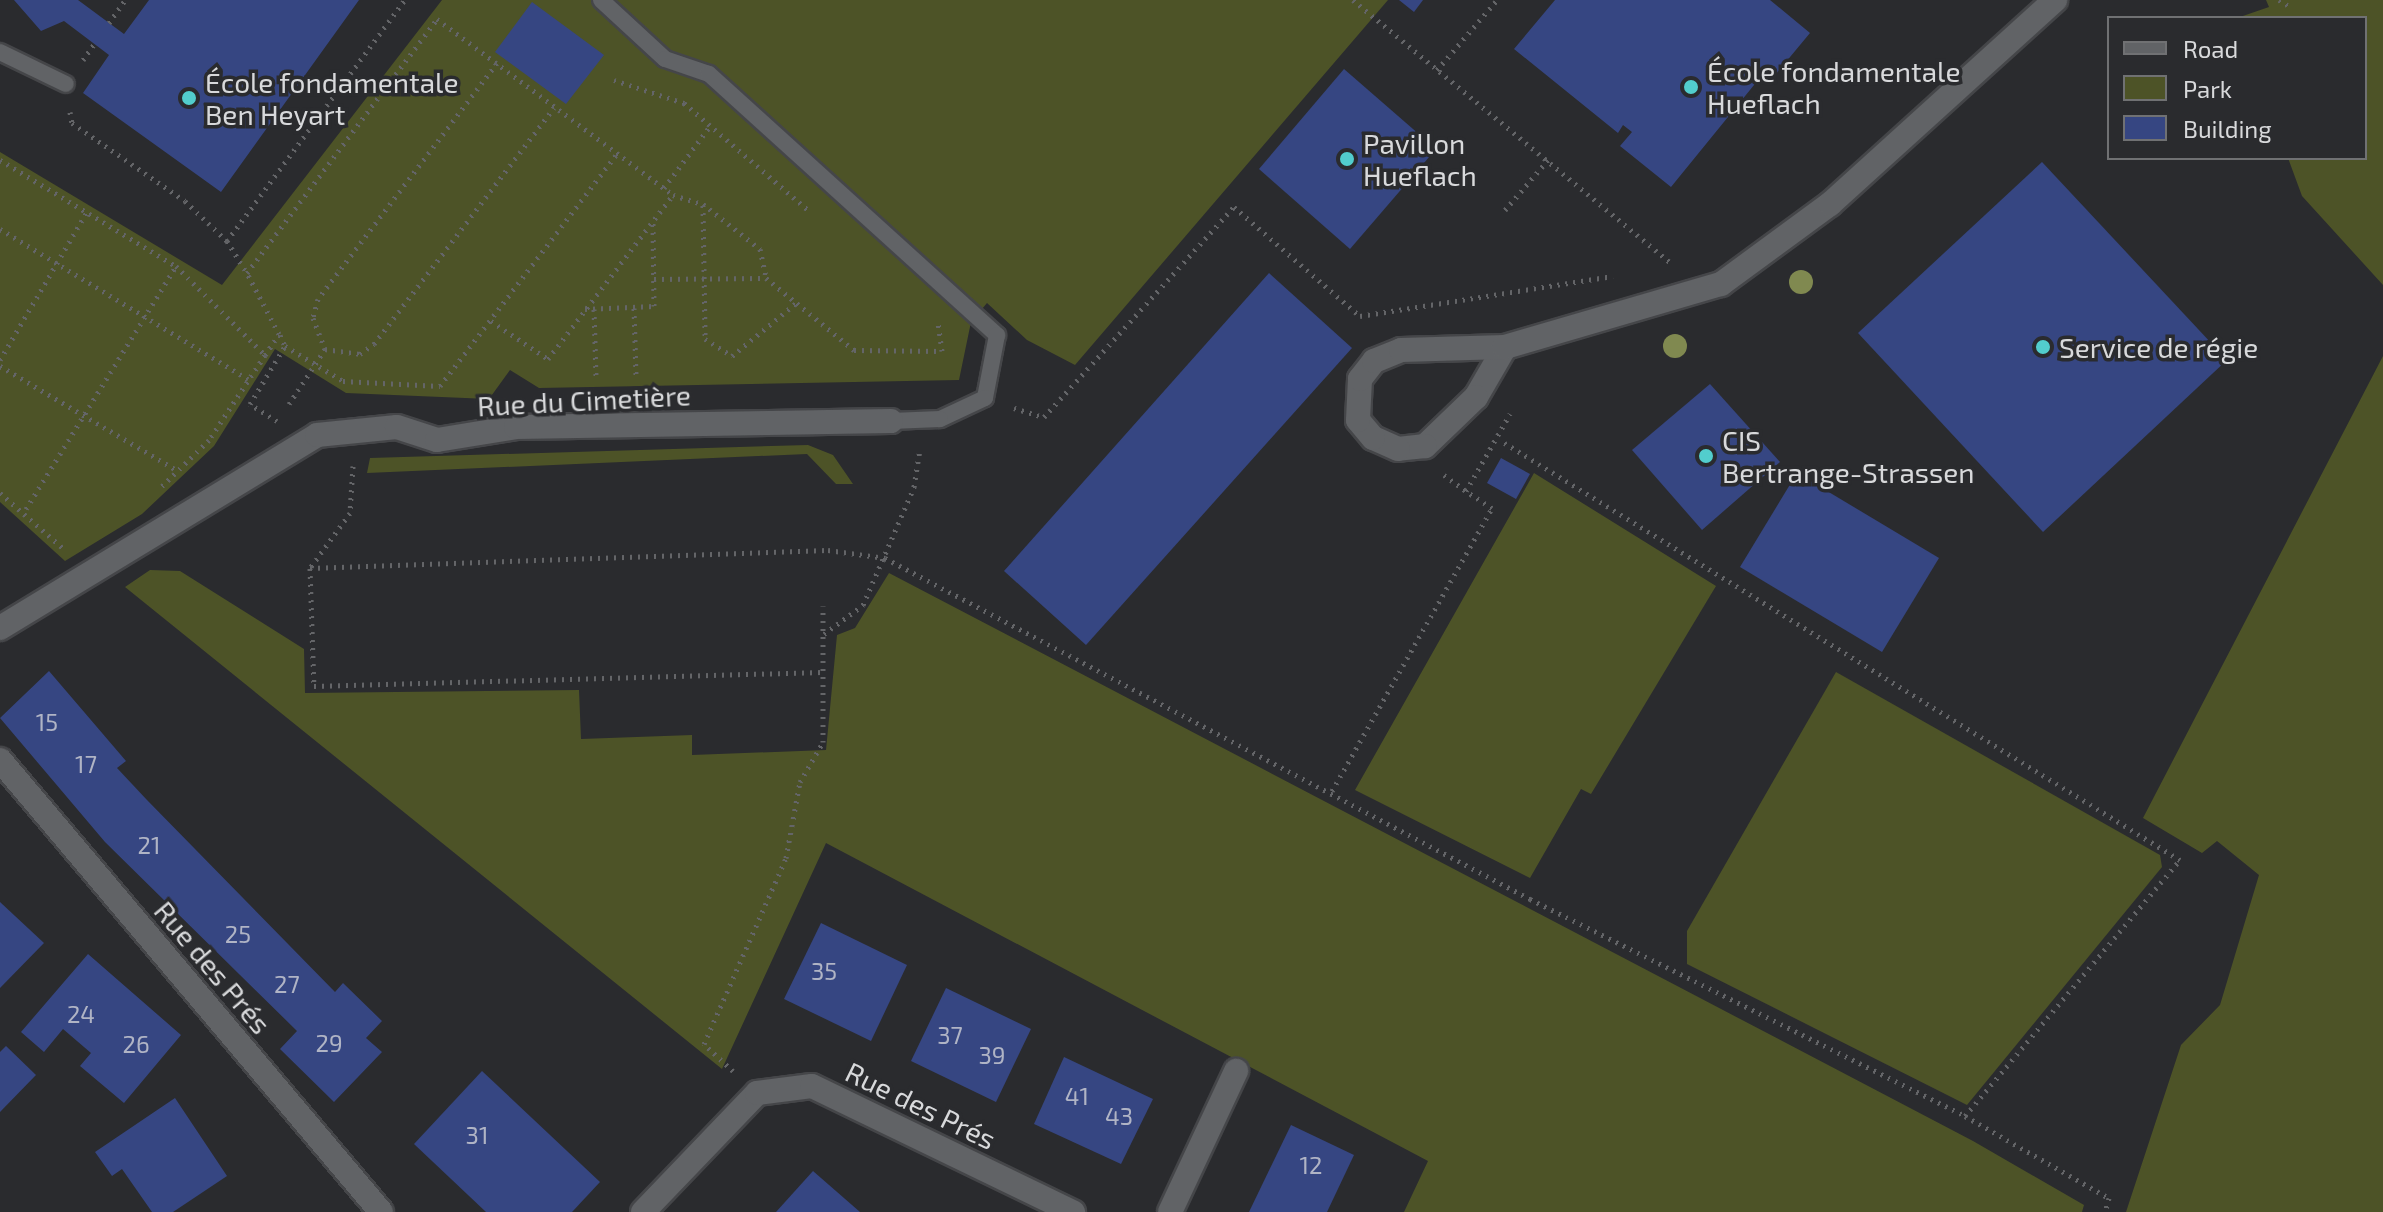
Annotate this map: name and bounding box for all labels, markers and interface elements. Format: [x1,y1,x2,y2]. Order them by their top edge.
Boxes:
legend [2107,16,2367,160]
text: Road [2183,34,2238,63]
place label: École fondamentale Hueflach [1707,54,1961,120]
place label: École fondamentale Ben Heyart [205,65,459,131]
text: Park [2183,74,2232,103]
marker: École fondamentale Hueflach [1682,78,1700,96]
marker: École fondamentale Ben Heyart [180,89,198,107]
text: Building [2183,114,2272,143]
place label: Pavillon Hueflach [1363,126,1477,192]
marker: Pavillon Hueflach [1338,150,1356,168]
place label: Service de régie [2059,330,2258,364]
marker: Service de régie [2034,338,2052,356]
street label: Rue du Cimetière [476,378,692,422]
place label: CIS Bertrange-Strassen [1722,423,1975,489]
marker: CIS Bertrange-Strassen [1697,447,1715,465]
house number: 15 [36,708,58,736]
house number: 17 [75,750,97,778]
house number: 21 [137,831,161,859]
street label: Rue des Prés [148,894,278,1040]
house number: 25 [225,920,251,948]
house number: 35 [811,957,837,985]
house number: 27 [274,970,300,998]
house number: 24 [67,1000,95,1028]
house number: 37 [937,1021,963,1049]
house number: 29 [315,1029,343,1057]
house number: 26 [122,1030,150,1058]
house number: 39 [978,1041,1006,1069]
street label: Rue des Prés [841,1054,1001,1156]
house number: 41 [1065,1082,1089,1110]
house number: 43 [1105,1102,1133,1130]
house number: 31 [466,1121,488,1149]
house number: 12 [1299,1151,1323,1179]

